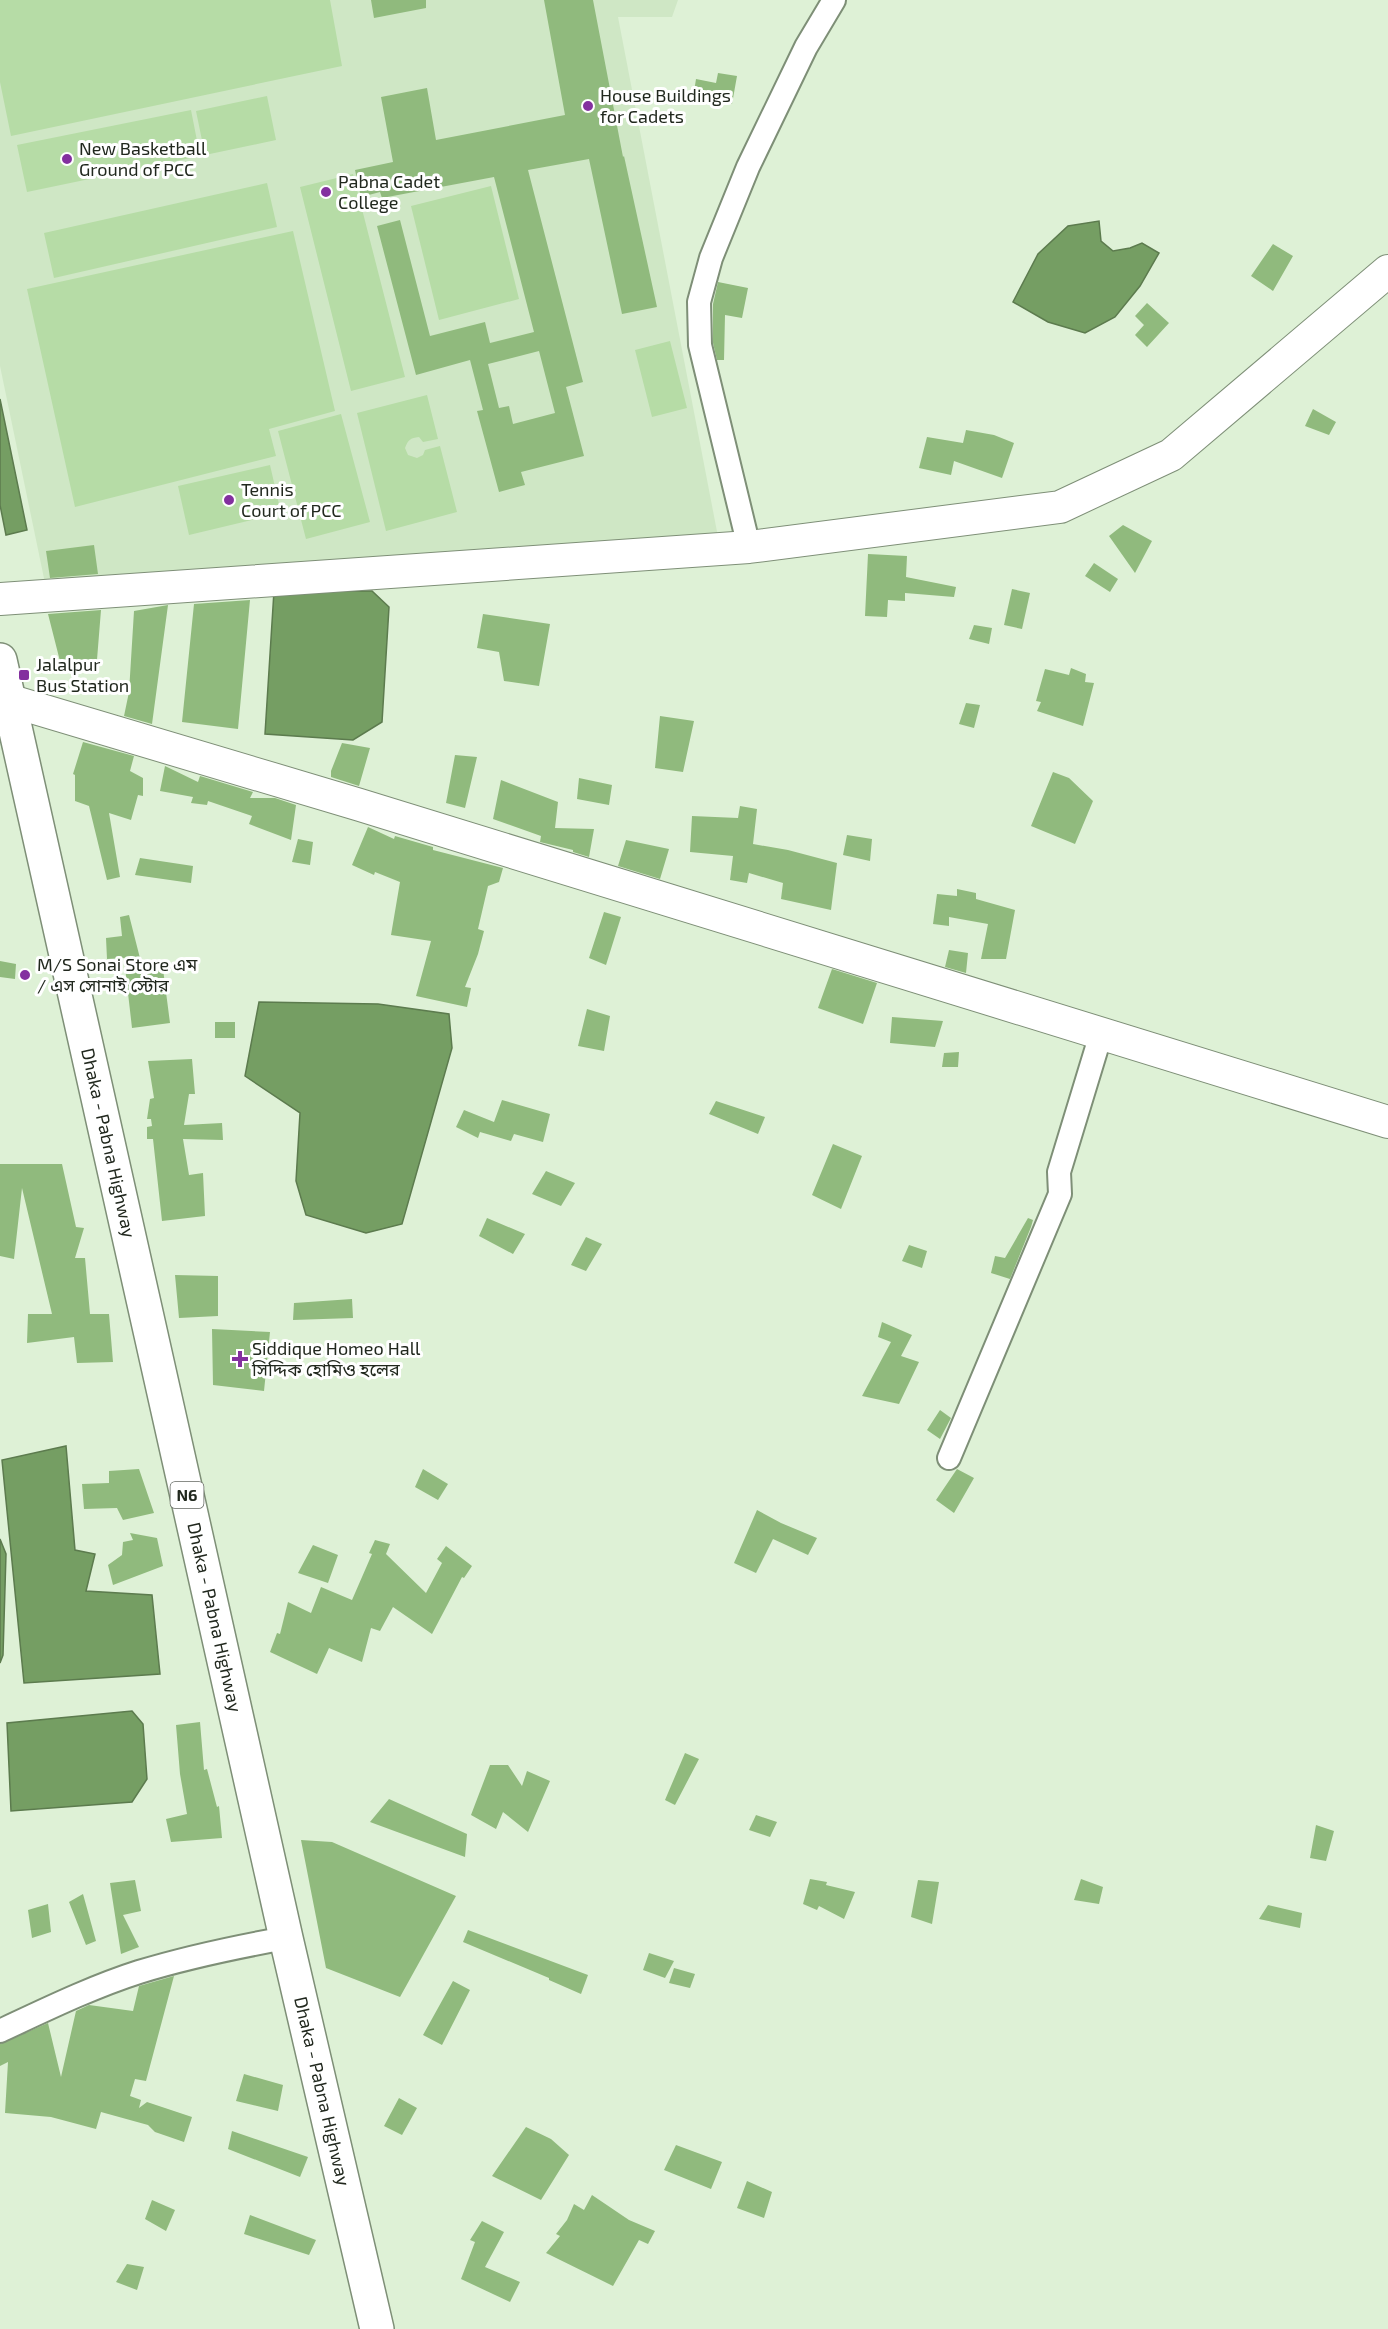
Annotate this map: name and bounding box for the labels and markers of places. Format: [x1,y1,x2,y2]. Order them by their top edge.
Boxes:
place label: House Buildings for Cadets [600,84,731,127]
marker: House Buildings for Cadets [581,99,595,113]
place label: New Basketball Ground of PCC [79,137,207,180]
marker: New Basketball Ground of PCC [60,152,74,166]
place label: Pabna Cadet College [338,170,440,213]
marker: Pabna Cadet College [319,185,333,199]
place label: Tennis Court of PCC [241,478,342,521]
marker: Tennis Court of PCC [222,493,236,507]
place label: Jalalpur Bus Station [36,653,129,696]
marker: Jalalpur Bus Station [17,668,31,682]
place label: M/S Sonai Store এম / এস সোনাই স্টোর [37,953,198,996]
marker: M/S Sonai Store এম / এস সোনাই স্টোর [18,968,32,982]
place label: Siddique Homeo Hall সিদ্দিক হোমিও হলের [251,1337,421,1380]
marker: Siddique Homeo Hall সিদ্দিক হোমিও হলের [233,1352,247,1366]

